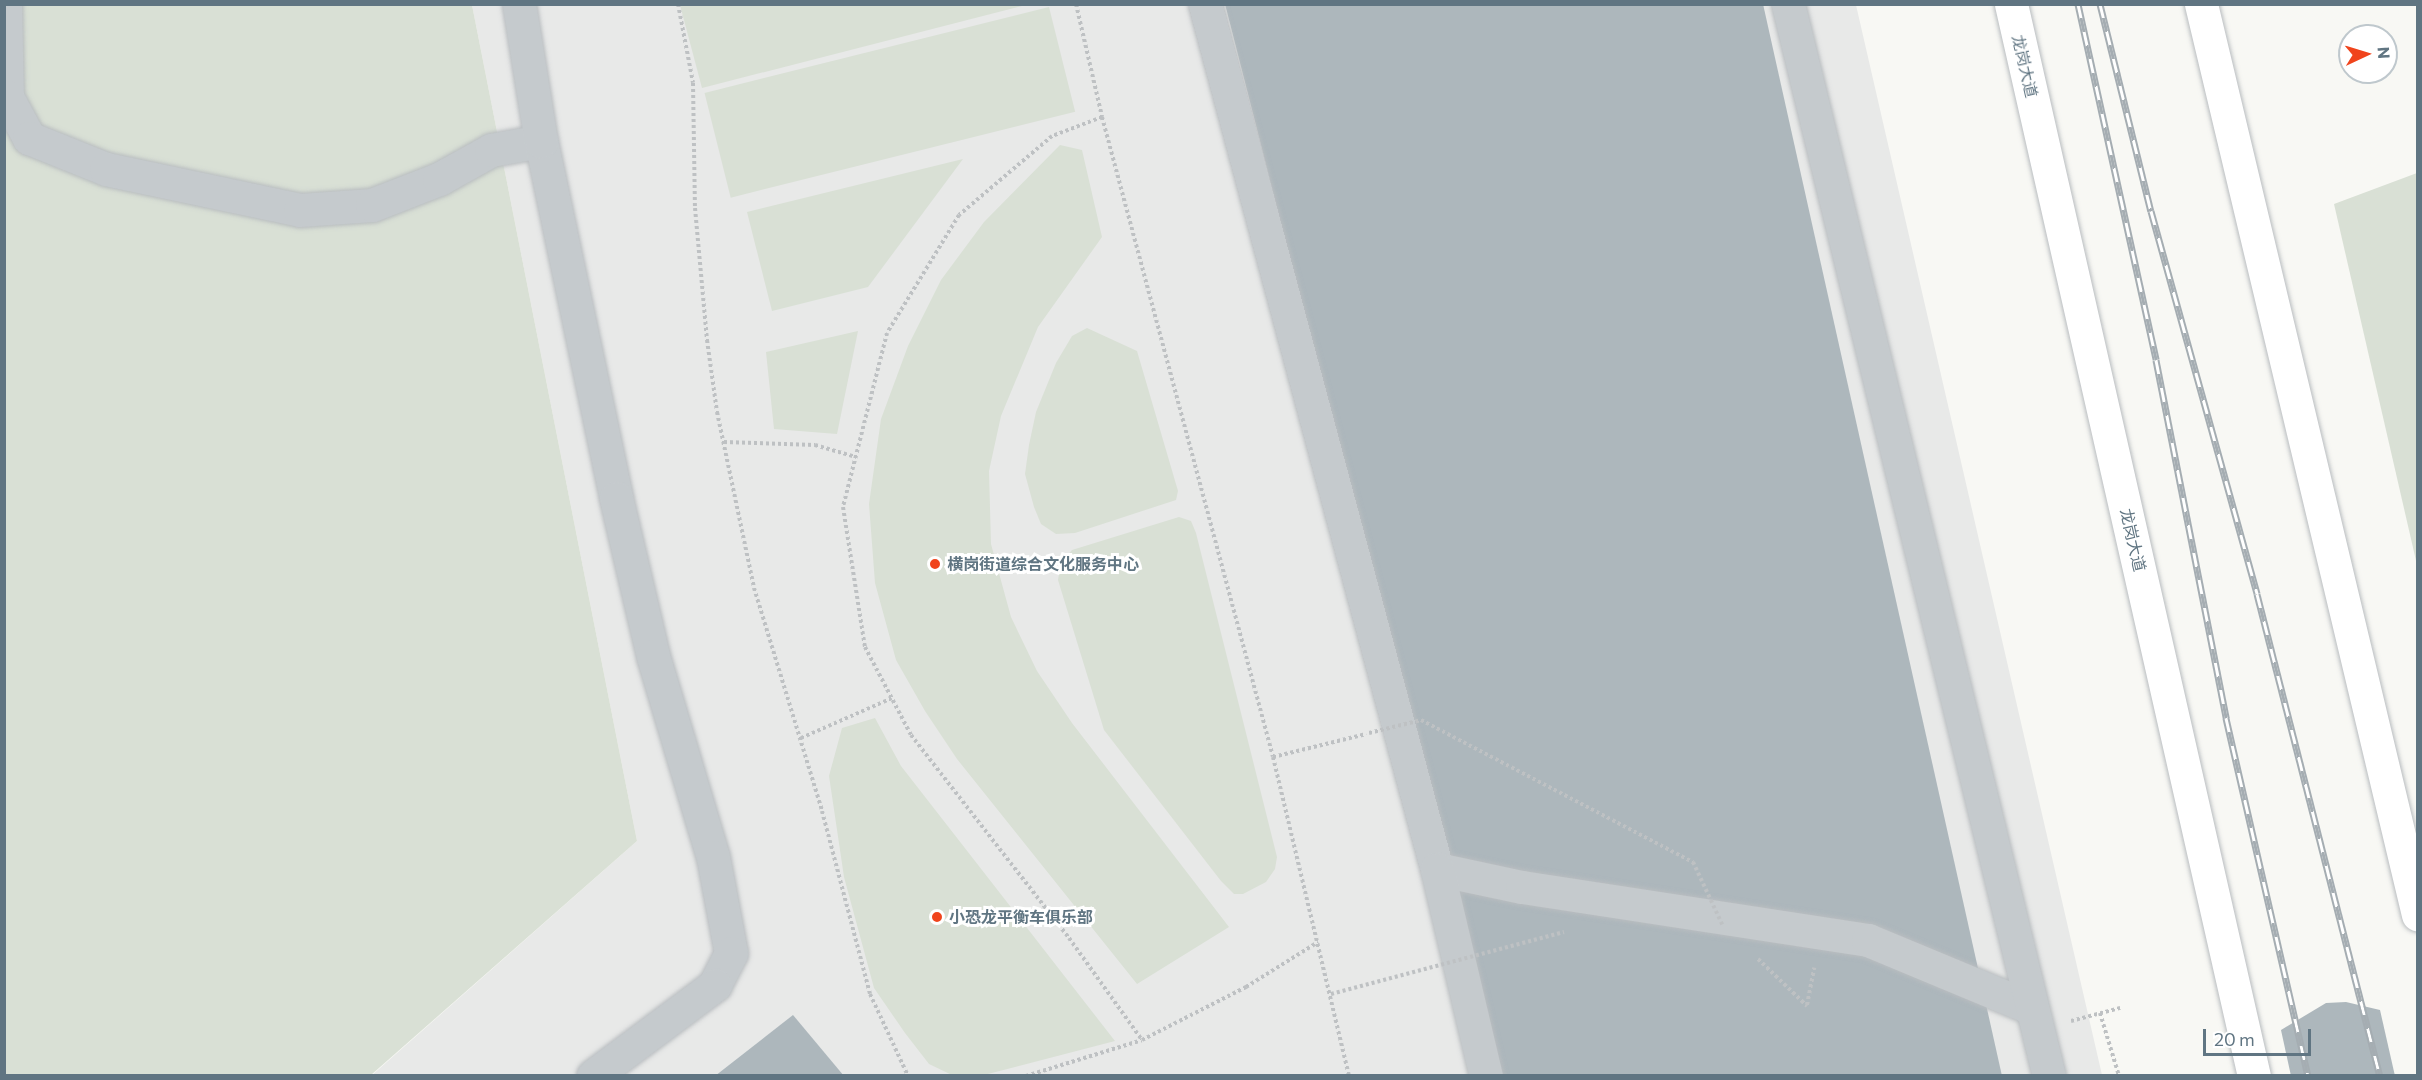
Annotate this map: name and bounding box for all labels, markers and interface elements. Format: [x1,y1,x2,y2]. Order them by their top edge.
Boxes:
north arrow [2338,24,2398,84]
street label: 龙岗大道 [2008,33,2042,99]
text: N [2375,46,2394,59]
street label: 龙岗大道 [2116,507,2150,573]
place label: 横岗街道综合文化服务中心 [947,554,1139,574]
marker: 横岗街道综合文化服务中心 [928,557,942,571]
place label: 小恐龙平衡车俱乐部 [949,907,1093,927]
marker: 小恐龙平衡车俱乐部 [930,910,944,924]
scale bar [2206,1017,2314,1055]
text: 20 m [2214,1028,2255,1050]

